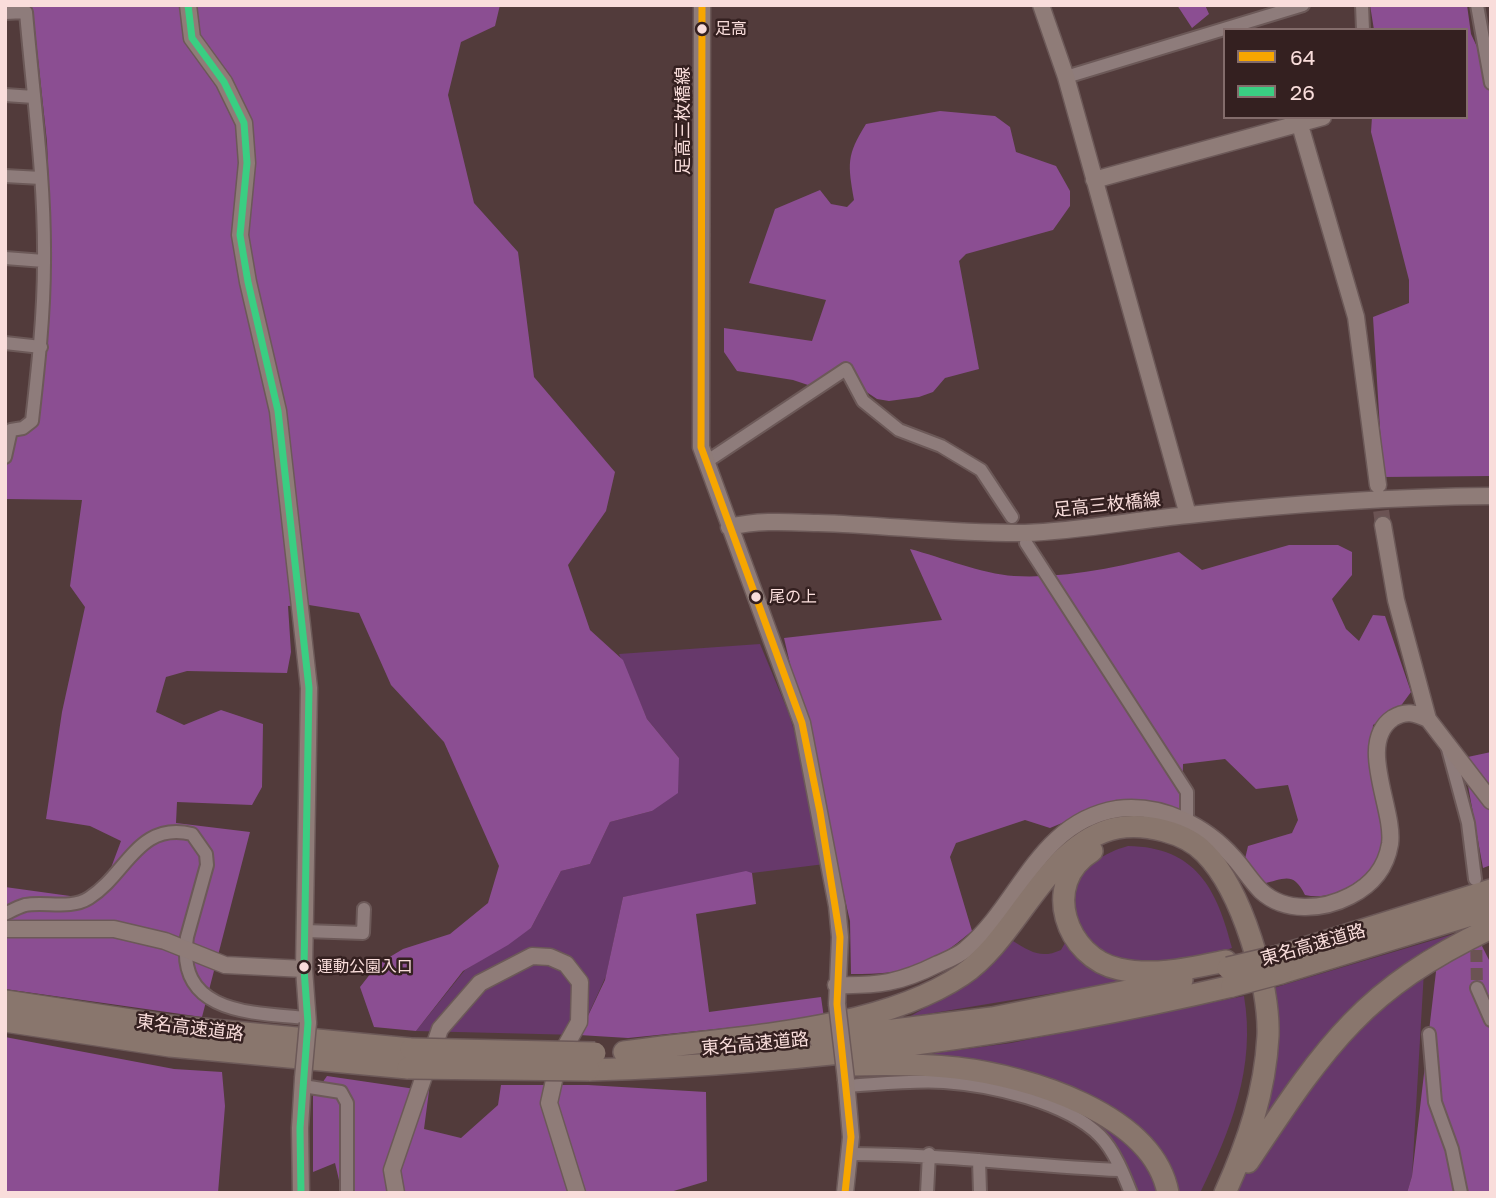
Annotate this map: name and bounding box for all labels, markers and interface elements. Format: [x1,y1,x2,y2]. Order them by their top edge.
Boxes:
place label: 足高 [715,19,747,39]
marker: 足高 [695,22,709,36]
legend [1223,28,1468,119]
text: 64 [1290,44,1316,70]
street label: 足高三枚橋線 [672,67,694,175]
text: 26 [1290,79,1315,105]
street label: 足高三枚橋線 [1052,489,1162,521]
place label: 尾の上 [769,587,817,607]
marker: 尾の上 [749,590,763,604]
street label: 東名高速道路 [1258,920,1368,970]
place label: 運動公園入口 [317,957,413,977]
marker: 運動公園入口 [297,960,311,974]
street label: 東名高速道路 [135,1011,245,1045]
street label: 東名高速道路 [700,1029,810,1059]

